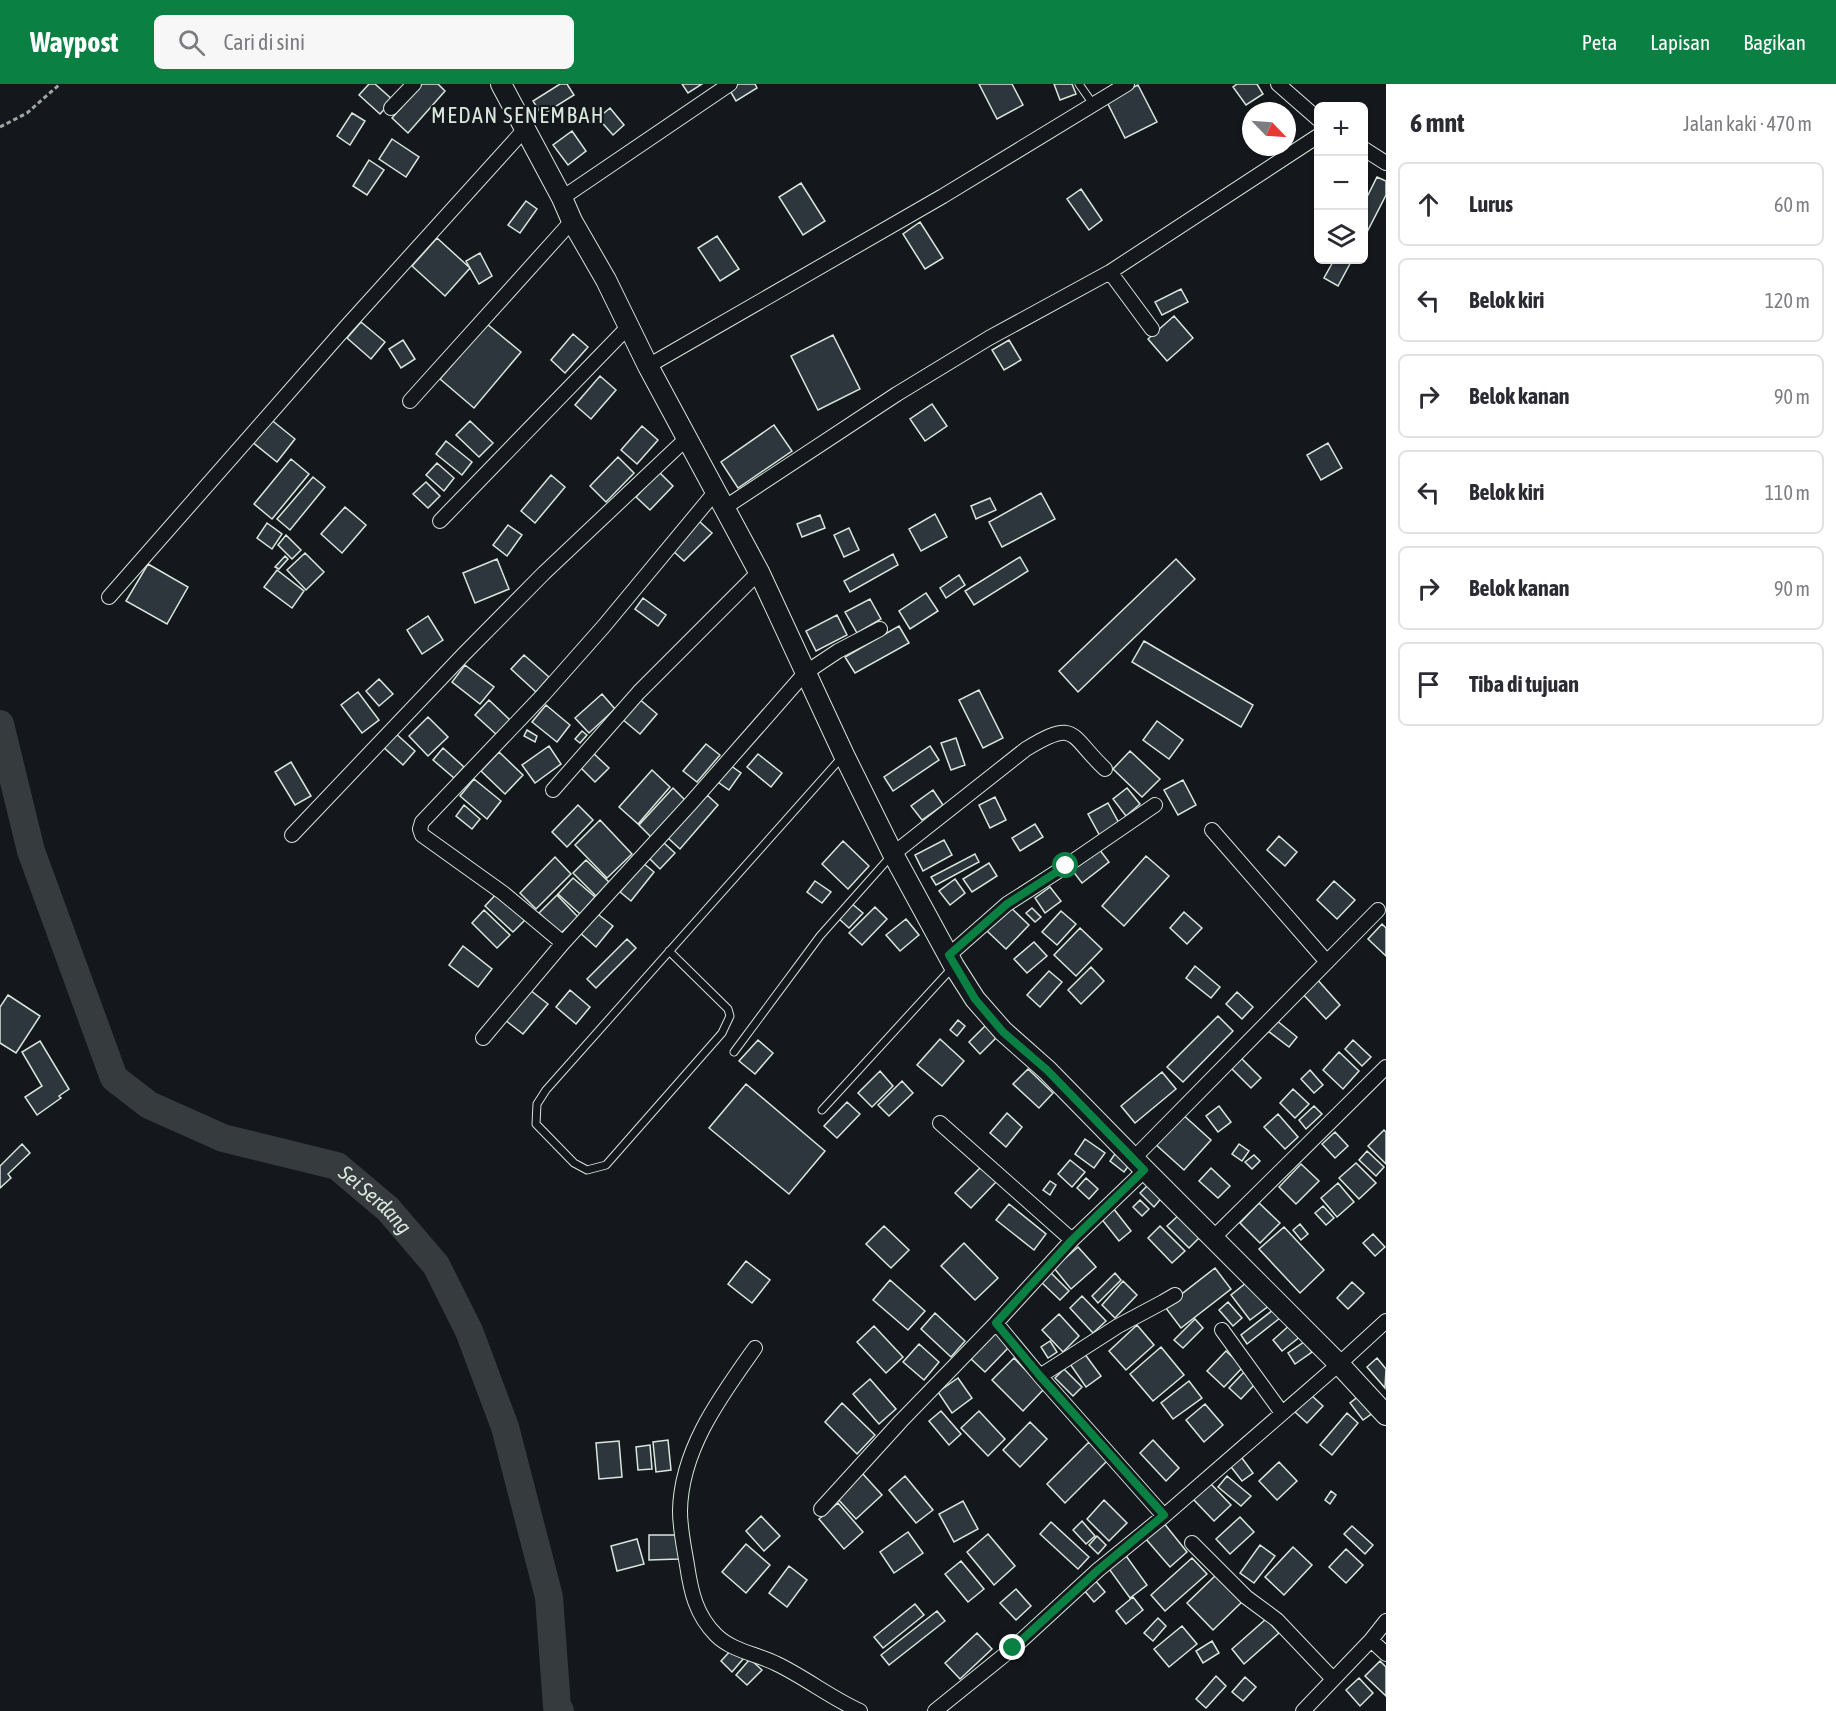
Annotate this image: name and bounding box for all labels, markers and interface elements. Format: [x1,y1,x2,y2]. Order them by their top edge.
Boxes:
search box [154,15,574,69]
text: Waypost [30,26,118,58]
icon: search [175,26,208,59]
text: Cari di sini [223,29,305,55]
text: Peta [1582,30,1617,54]
text: Lapisan [1650,30,1710,54]
text: Bagikan [1743,30,1806,54]
district label: MEDAN SENEMBAH [431,102,605,128]
north arrow [1242,102,1296,156]
map controls [1314,102,1368,264]
button: + [1314,102,1368,156]
text: 6 mnt [1410,108,1465,138]
text: Jalan kaki · 470 m [1683,112,1812,135]
button: − [1314,156,1368,210]
icon: ahead [1412,188,1445,221]
text: Lurus [1469,191,1513,217]
text: 60 m [1774,193,1810,216]
button: layers [1314,210,1368,264]
icon: left [1412,284,1445,317]
text: Belok kiri [1469,287,1544,313]
text: 120 m [1765,289,1810,312]
icon: right [1412,380,1445,413]
text: Belok kanan [1469,383,1570,409]
text: 90 m [1774,385,1810,408]
icon: left [1412,476,1445,509]
text: Belok kiri [1469,479,1544,505]
text: 110 m [1765,481,1810,504]
icon: right [1412,572,1445,605]
text: Belok kanan [1469,575,1570,601]
text: 90 m [1774,577,1810,600]
icon: arrive [1412,668,1445,701]
text: Tiba di tujuan [1469,671,1579,697]
route start [1052,852,1078,878]
water label: Sei Serdang [334,1159,417,1238]
route end [999,1634,1025,1660]

